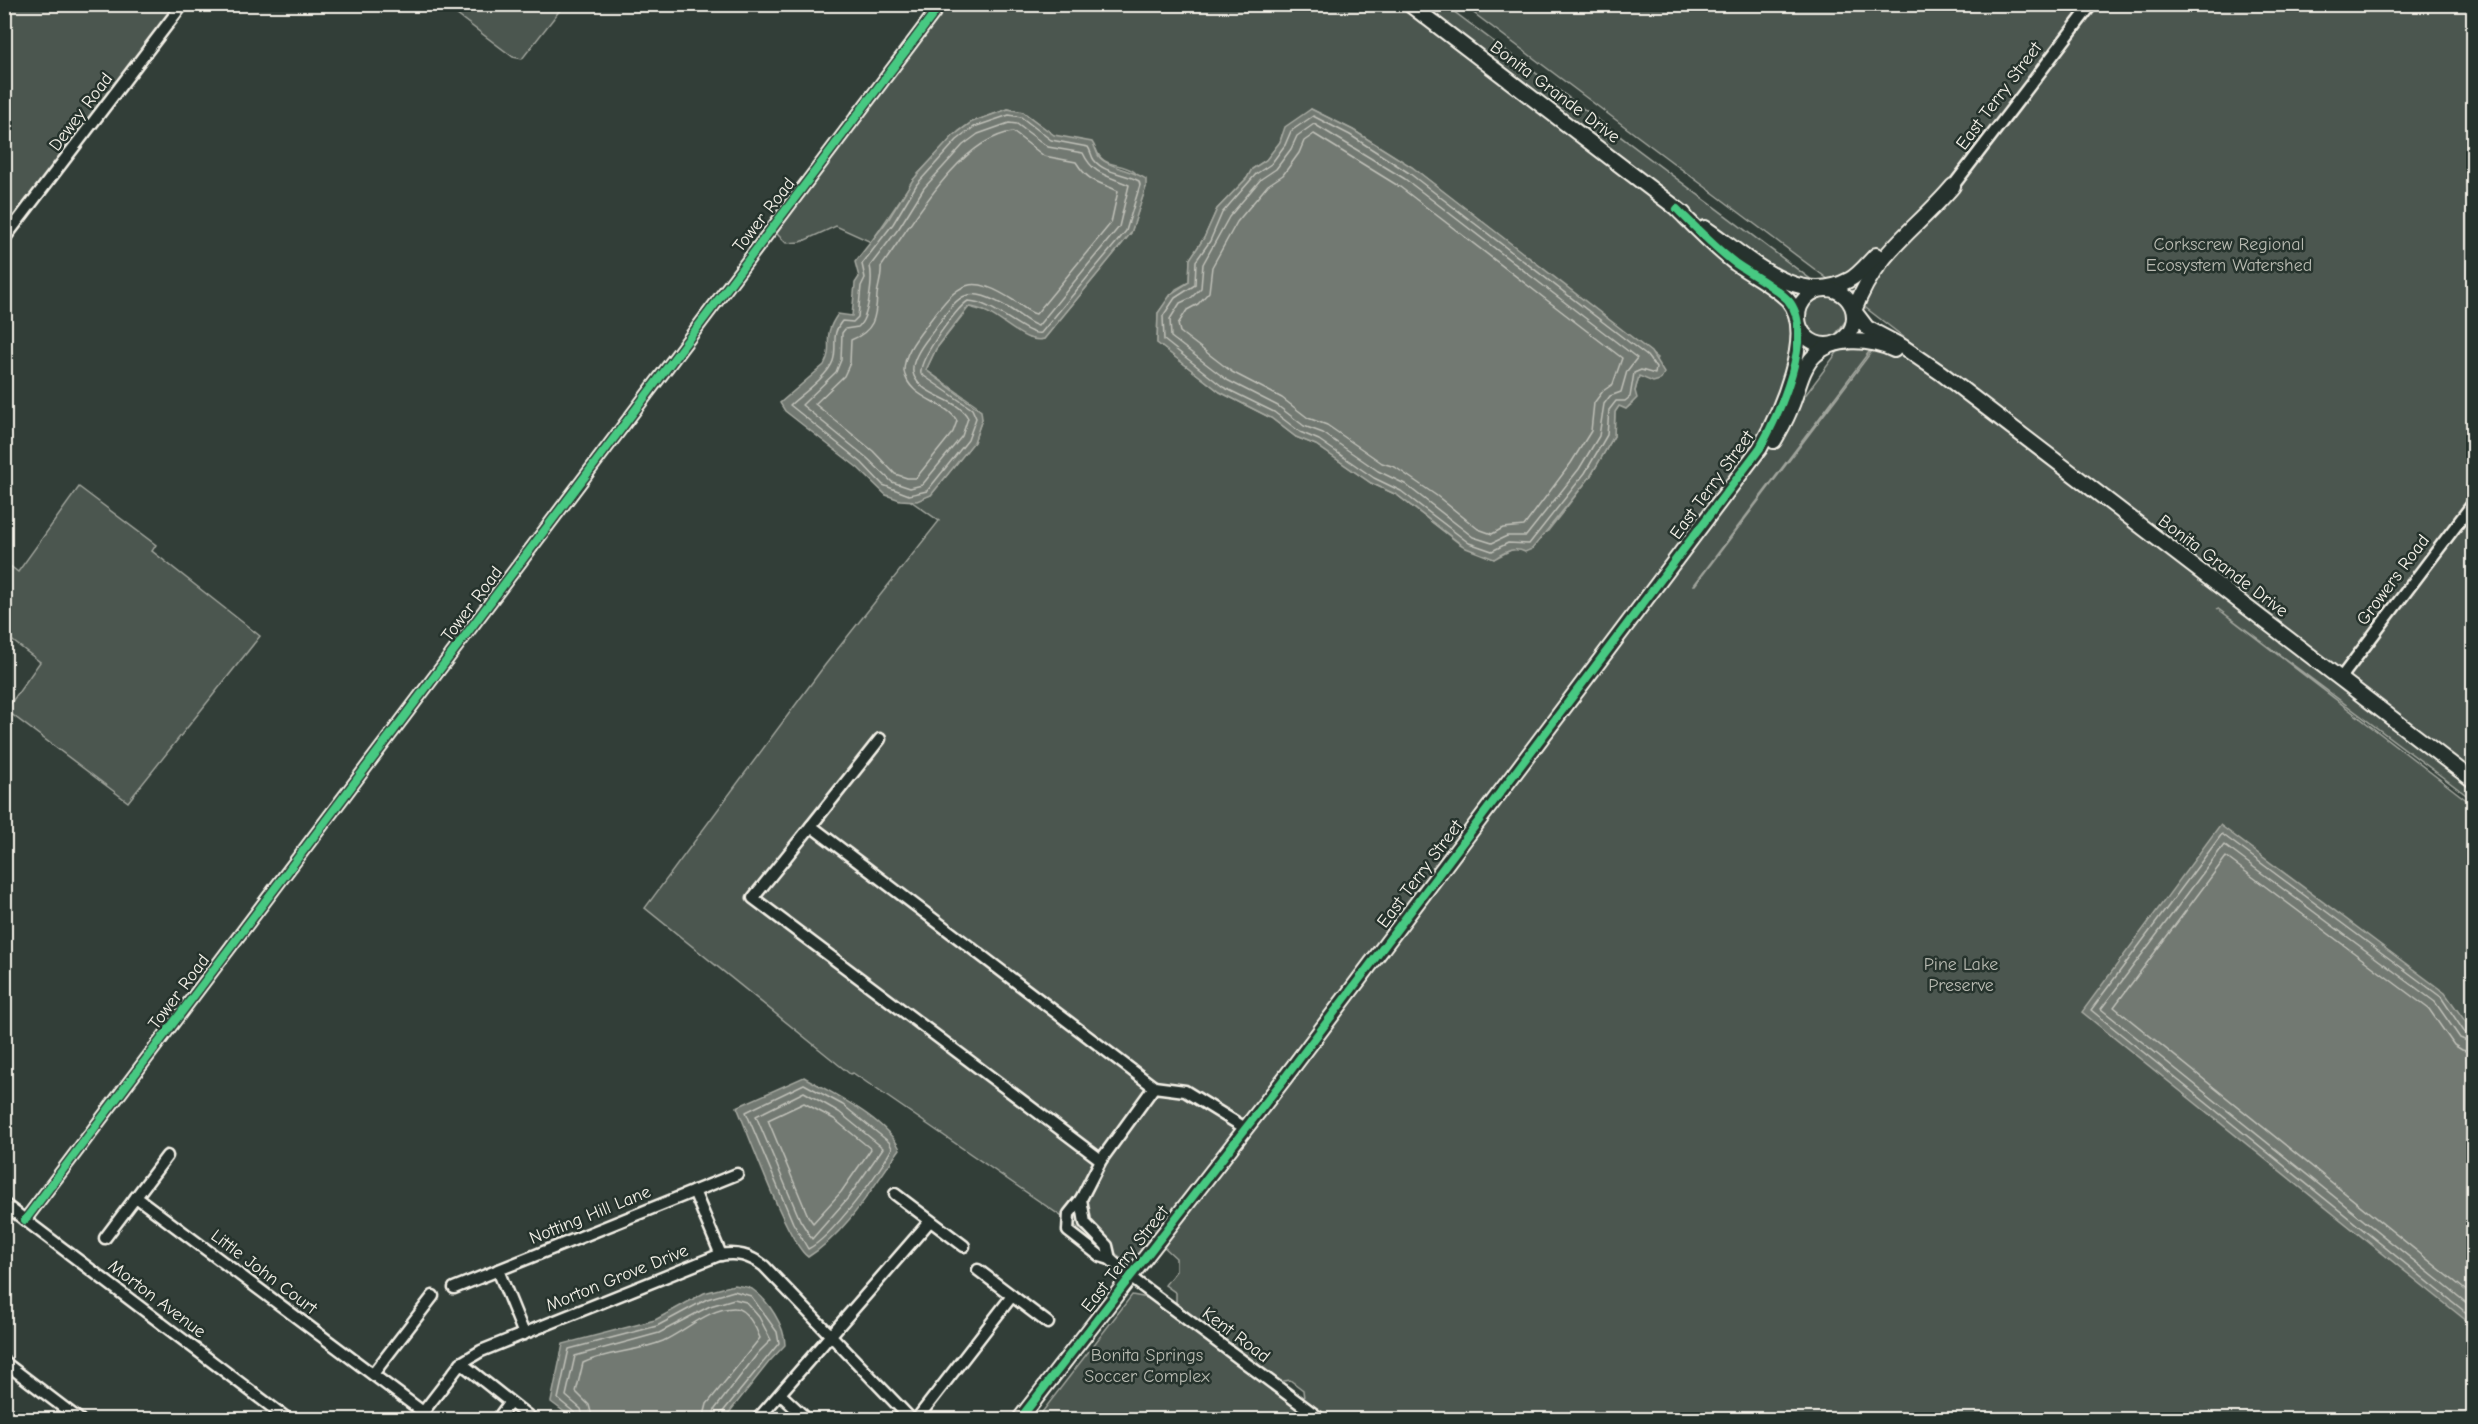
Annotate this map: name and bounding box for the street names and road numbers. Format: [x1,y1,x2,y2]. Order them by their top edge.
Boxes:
street label: Bonita Grande Drive [1486,36,1624,148]
street label: East Terry Street [1952,37,2047,154]
street label: Dewey Road [45,69,117,155]
street label: Tower Road [728,174,800,256]
street label: East Terry Street [1666,426,1759,543]
street label: Bonita Grande Drive [2154,510,2292,622]
street label: Growers Road [2352,531,2434,629]
street label: Tower Road [437,562,507,646]
street label: East Terry Street [1373,815,1468,932]
street label: Tower Road [144,950,214,1034]
street label: Notting Hill Lane [526,1181,654,1249]
street label: East Terry Street [1077,1201,1174,1316]
street label: Little John Court [207,1225,322,1319]
street label: Morton Grove Drive [543,1240,691,1316]
street label: Morton Avenue [104,1256,210,1342]
street label: Kent Road [1198,1303,1274,1367]

